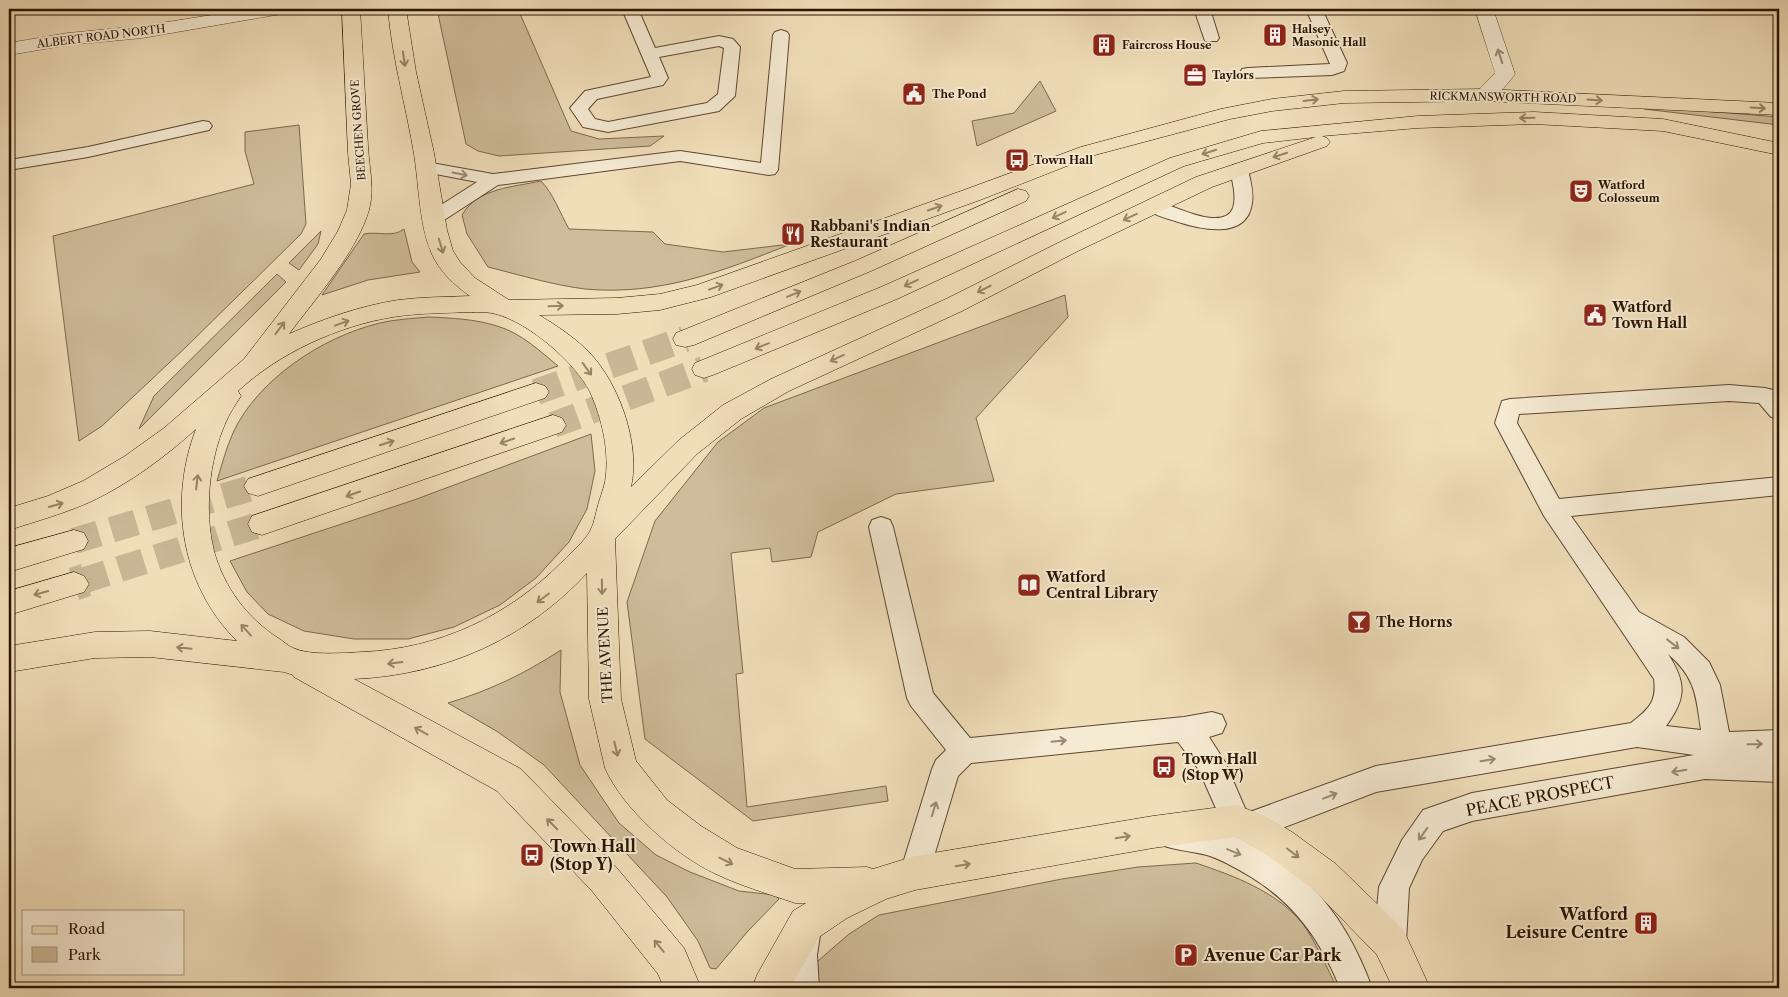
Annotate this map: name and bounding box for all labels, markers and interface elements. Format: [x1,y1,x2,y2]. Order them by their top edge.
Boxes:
street label: ALBERT ROAD NORTH [35,21,166,51]
building icon: Halsey Masonic Hall [1262,22,1288,48]
place label: Halsey Masonic Hall [1292,22,1367,49]
building icon: Faircross House [1091,32,1117,58]
place label: Faircross House [1122,38,1212,52]
one-way arrow [1494,48,1504,64]
one-way arrow [400,51,410,67]
office icon: Taylors [1182,62,1208,88]
place label: Taylors [1212,68,1254,82]
street label: BEECHEN GROVE [347,79,369,181]
public building icon: The Pond [901,81,927,107]
place label: The Pond [932,87,987,101]
street label: RICKMANSWORTH ROAD [1429,89,1577,105]
one-way arrow [1303,95,1319,105]
one-way arrow [1587,95,1603,104]
one-way arrow [1749,104,1765,113]
one-way arrow [1519,113,1536,123]
bus stop icon: Town Hall [1004,147,1030,173]
one-way arrow [1201,148,1217,157]
one-way arrow [1273,151,1288,160]
place label: Town Hall [1034,153,1093,167]
one-way arrow [451,169,467,179]
theatre icon: Watford Colosseum [1568,178,1594,204]
place label: Watford Colosseum [1597,178,1660,205]
one-way arrow [927,203,942,212]
one-way arrow [1052,211,1067,220]
one-way arrow [1123,213,1138,223]
place label: Rabbani's Indian Restaurant [810,217,931,251]
restaurant icon: Rabbani's Indian Restaurant [780,221,806,247]
one-way arrow [436,237,446,253]
one-way arrow [904,279,919,288]
one-way arrow [708,282,723,291]
one-way arrow [977,284,992,294]
one-way arrow [786,289,801,299]
place label: Watford Town Hall [1611,298,1687,332]
one-way arrow [548,301,564,311]
public building icon: Watford Town Hall [1582,302,1608,328]
one-way arrow [334,318,349,327]
one-way arrow [275,321,285,335]
one-way arrow [755,342,770,352]
one-way arrow [830,354,845,363]
one-way arrow [582,361,592,375]
one-way arrow [499,437,515,446]
one-way arrow [379,438,395,448]
one-way arrow [193,474,203,490]
one-way arrow [345,489,361,499]
one-way arrow [47,500,63,510]
place label: Watford Central Library [1045,568,1159,602]
library icon: Watford Central Library [1016,572,1042,598]
one-way arrow [597,579,607,595]
one-way arrow [34,589,50,599]
one-way arrow [537,593,550,604]
street label: THE AVENUE [593,606,617,704]
bar icon: The Horns [1346,609,1372,635]
place label: The Horns [1376,613,1453,631]
one-way arrow [240,623,252,636]
one-way arrow [1666,639,1679,650]
one-way arrow [176,643,192,653]
one-way arrow [388,658,404,668]
one-way arrow [414,726,429,736]
one-way arrow [1050,736,1066,746]
one-way arrow [1746,739,1763,749]
one-way arrow [612,740,622,756]
place label: Town Hall (Stop W) [1182,750,1257,784]
bus stop icon: Town Hall (Stop W) [1151,754,1177,780]
one-way arrow [1479,754,1495,764]
one-way arrow [1671,766,1687,776]
street label: PEACE PROSPECT [1464,772,1616,820]
one-way arrow [1322,791,1337,800]
one-way arrow [930,802,940,818]
one-way arrow [547,818,559,830]
one-way arrow [1418,827,1428,841]
one-way arrow [1114,832,1130,842]
place label: Town Hall (Stop Y) [550,836,636,874]
bus stop icon: Town Hall (Stop Y) [519,842,545,868]
one-way arrow [1226,848,1241,857]
one-way arrow [1286,848,1300,858]
one-way arrow [719,856,734,866]
one-way arrow [954,859,970,869]
place label: Watford Leisure Centre [1505,904,1628,942]
legend [22,910,185,974]
building icon: Watford Leisure Centre [1633,910,1659,936]
text: Road [68,919,105,938]
one-way arrow [654,940,665,953]
parking icon: Avenue Car Park [1173,942,1199,968]
text: Park [68,945,102,964]
place label: Avenue Car Park [1203,945,1342,965]

